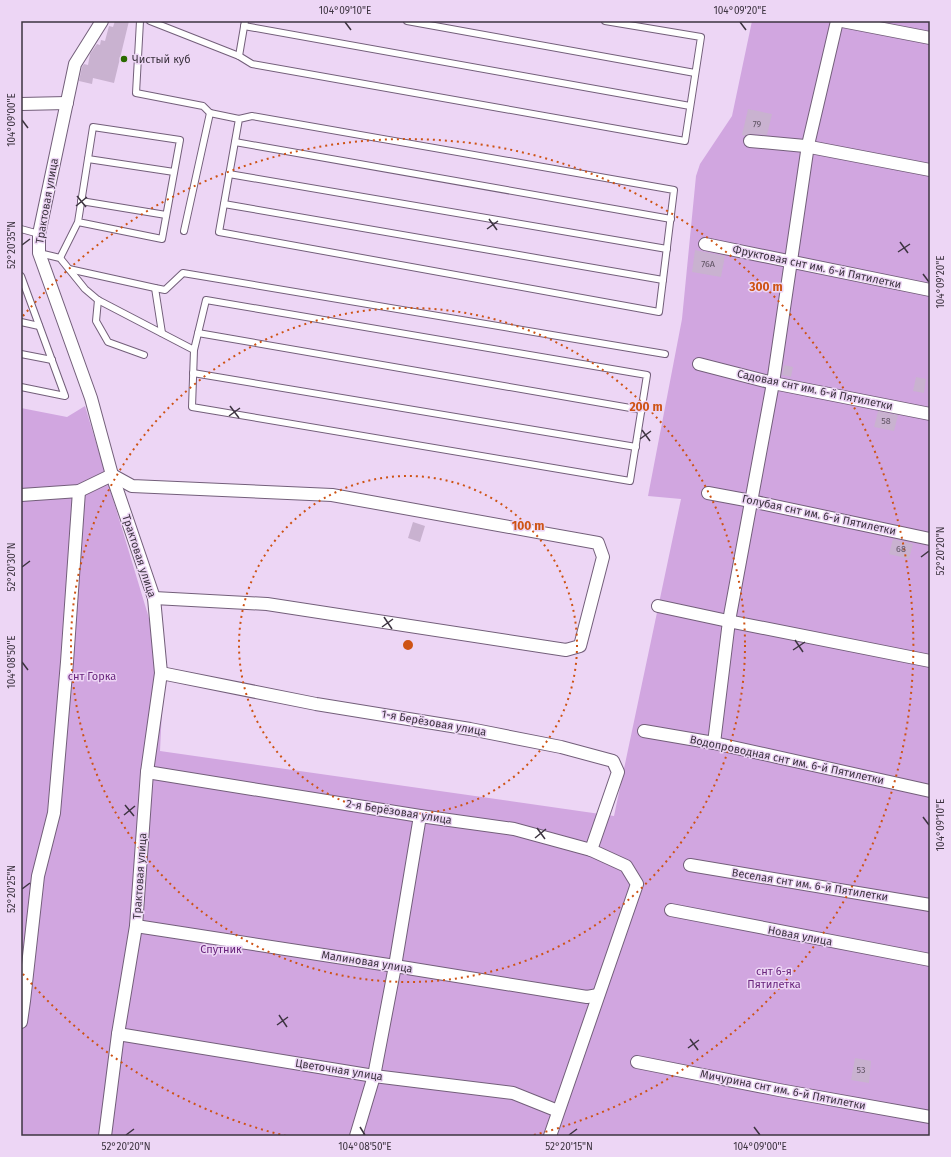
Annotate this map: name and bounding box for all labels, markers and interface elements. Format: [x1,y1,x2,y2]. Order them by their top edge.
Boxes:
text: 104°09'10"E [319,5,371,17]
text: 104°09'20"E [713,5,767,17]
place label: Чистый куб [132,53,191,66]
marker: Чистый куб [119,54,129,64]
text: 104°09'00"E [6,93,18,147]
house number: 79 [753,119,762,129]
street label: Трактовая улица [33,157,61,245]
text: 52°20'35"N [6,221,18,269]
street label: Фруктовая снт им. 6-й Пятилетки [731,243,903,291]
text: 104°09'20"E [935,255,947,309]
house number: 76А [701,259,716,269]
text: 300 m [748,280,783,294]
street label: Садовая снт им. 6-й Пятилетки [736,367,894,413]
text: 200 m [629,400,663,414]
house number: 58 [881,416,891,426]
street label: Голубая снт им. 6-й Пятилетки [741,492,897,538]
street label: Трактовая улица [119,513,159,599]
text: 100 m [512,519,544,533]
text: 52°20'20"N [935,527,947,575]
text: 52°20'30"N [6,543,18,591]
house number: 68 [896,544,906,554]
text: 104°08'50"E [6,635,18,689]
centre of rings [401,638,415,652]
park label: снт Горка [68,670,116,683]
street label: 1-я Берёзовая улица [381,707,487,739]
street label: Водопроводная снт им. 6-й Пятилетки [689,733,885,787]
street label: 2-я Берёзовая улица [345,797,453,827]
text: 104°09'10"E [935,799,947,851]
street label: Трактовая улица [130,832,150,920]
text: 52°20'25"N [6,865,18,913]
street label: Веселая снт им. 6-й Пятилетки [731,866,889,904]
street label: Новая улица [767,923,833,949]
park label: Спутник [200,943,242,956]
street label: Малиновая улица [320,948,414,976]
park label: снт 6-я Пятилетка [747,965,801,991]
street label: Цветочная улица [294,1057,384,1083]
house number: 53 [857,1065,865,1075]
street label: Мичурина снт им. 6-й Пятилетки [699,1068,867,1112]
text: 52°20'20"N [102,1141,150,1153]
text: 104°08'50"E [338,1141,392,1153]
text: 52°20'15"N [545,1141,593,1153]
text: 104°09'00"E [733,1141,787,1153]

